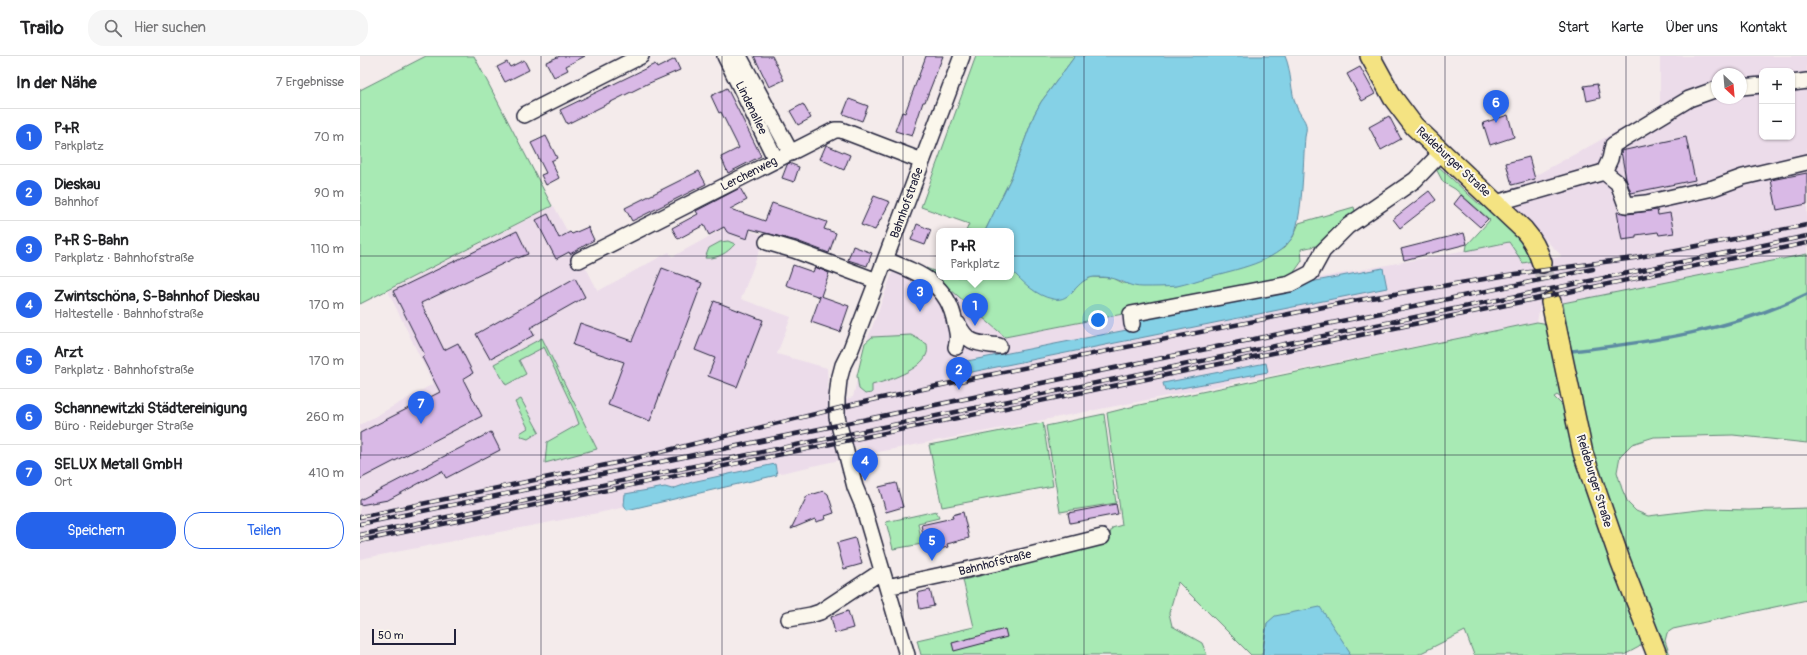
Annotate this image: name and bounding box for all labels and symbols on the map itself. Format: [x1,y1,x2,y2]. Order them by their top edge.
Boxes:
north arrow [1711,68,1747,104]
street label: Lindenallee [732,79,770,137]
pin: 6 [1483,90,1509,123]
street label: Reideburger Straße [1413,124,1493,200]
street label: Lerchenweg [718,153,780,195]
street label: Bahnhofstraße [887,165,927,240]
pin: 3 [907,279,933,312]
pin: 1 [962,293,988,326]
your location [1088,310,1108,330]
pin: 2 [946,357,972,390]
pin: 7 [408,391,434,424]
street label: Reideburger Straße [1573,433,1615,529]
pin: 4 [852,448,878,481]
pin: 5 [919,528,945,561]
street label: Bahnhofstraße [957,547,1033,579]
scale bar [372,627,456,646]

